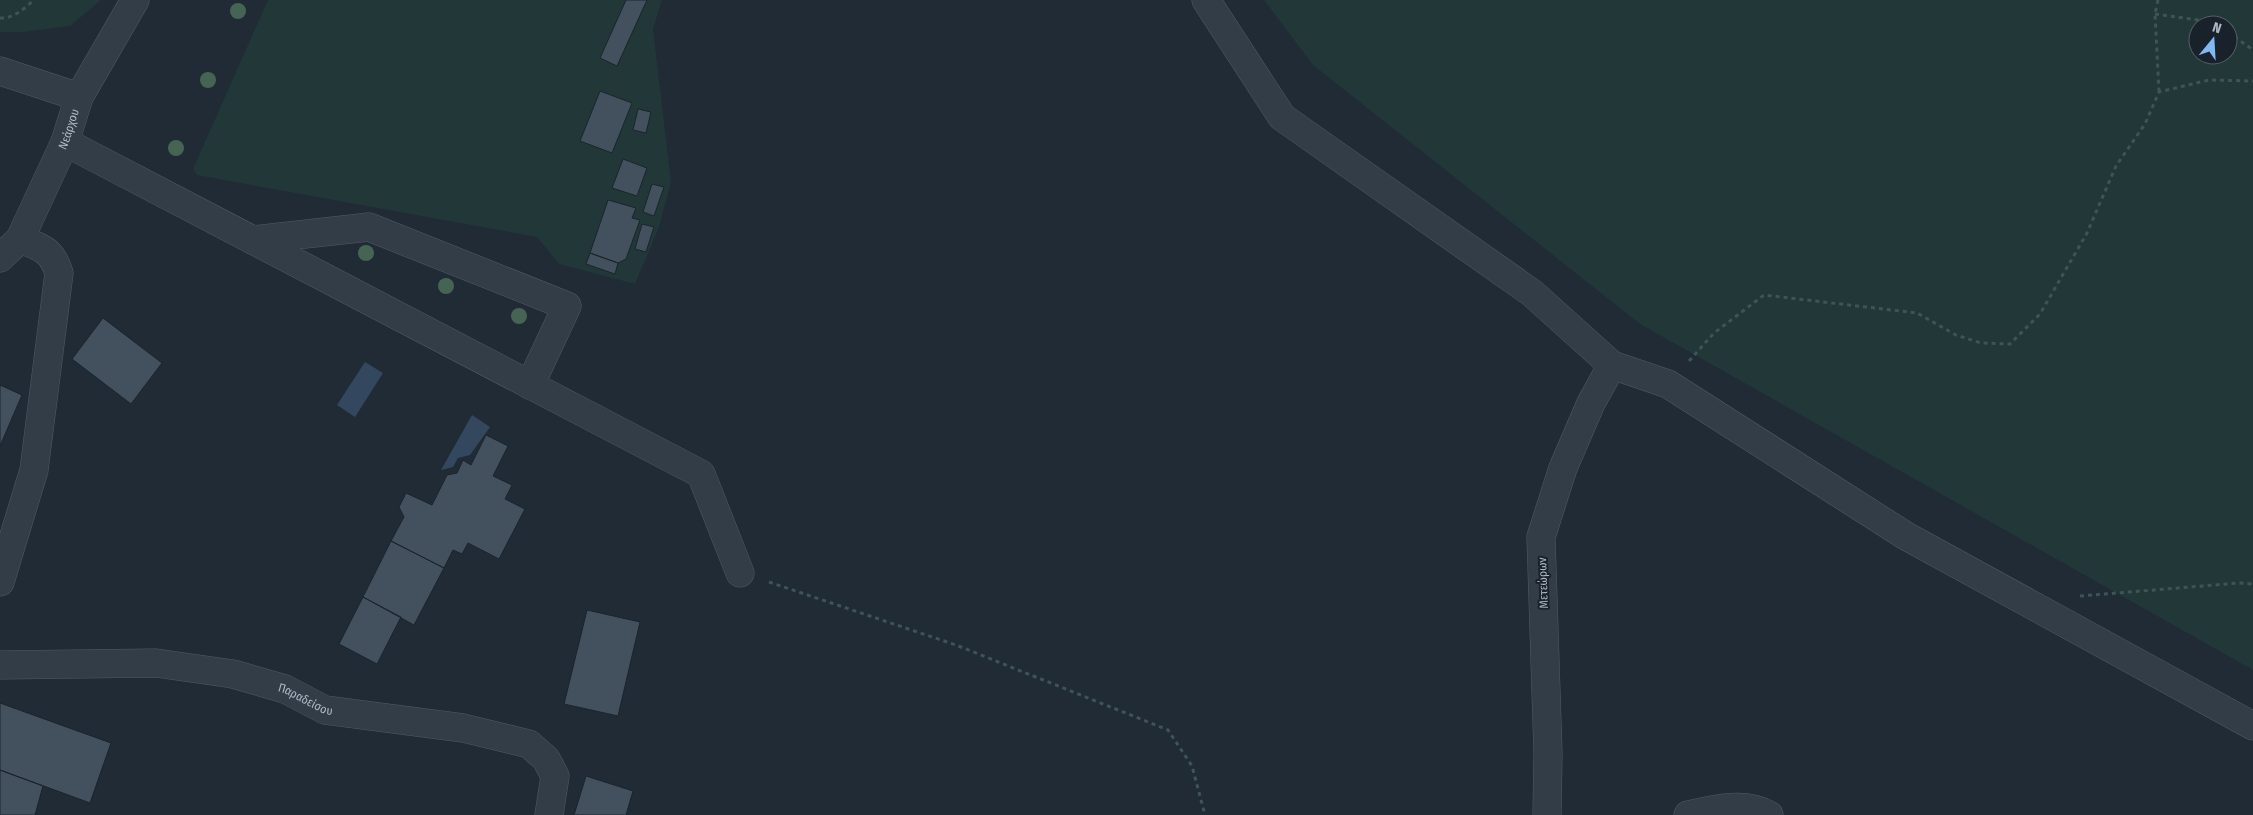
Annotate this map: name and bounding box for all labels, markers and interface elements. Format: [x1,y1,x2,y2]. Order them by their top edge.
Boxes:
north arrow [2188,15,2238,65]
text: N [2210,19,2223,37]
street label: Νεάρχου [56,107,82,152]
street label: Μετεώρων [1535,556,1551,609]
street label: Παραδείσου [277,680,334,718]

